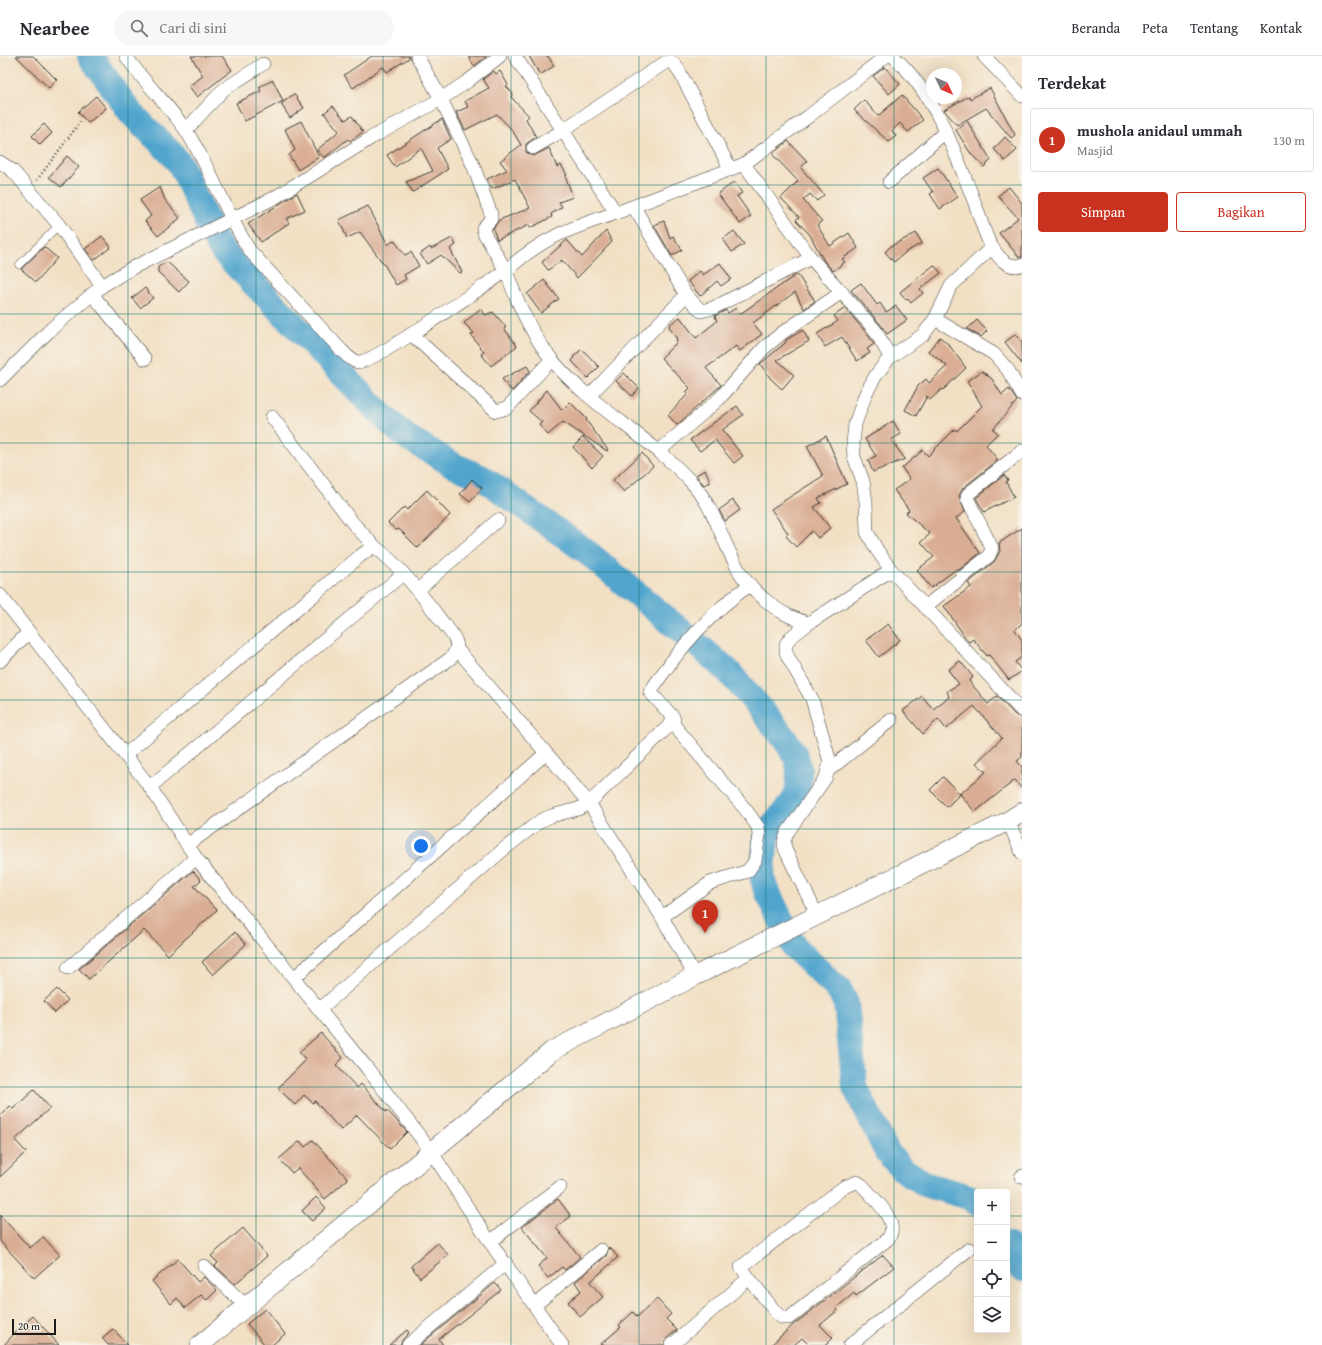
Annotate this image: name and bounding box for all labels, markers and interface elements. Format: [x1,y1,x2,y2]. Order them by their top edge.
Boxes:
search box [114,10,394,46]
text: Nearbee [20,14,90,42]
icon: search [128,17,150,39]
text: Cari di sini [160,17,227,38]
text: Beranda [1072,18,1120,38]
text: Peta [1142,18,1168,38]
text: Tentang [1190,18,1238,38]
text: Kontak [1260,18,1302,38]
north arrow [926,68,962,104]
text: Terdekat [1038,70,1106,95]
text: mushola anidaul ummah [1077,120,1242,141]
text: 1 [1049,131,1055,150]
text: 130 m [1273,131,1305,150]
text: Masjid [1077,141,1113,160]
button: Simpan [1038,192,1168,232]
button: Bagikan [1176,192,1306,232]
your location [411,836,431,856]
pin: 1 [692,900,718,933]
map controls [974,1189,1010,1333]
button: + [974,1189,1010,1225]
button: − [974,1225,1010,1261]
button: locate [974,1261,1010,1297]
button: layers [974,1297,1010,1333]
scale bar [12,1317,56,1336]
text: 20 m [18,1318,40,1334]

